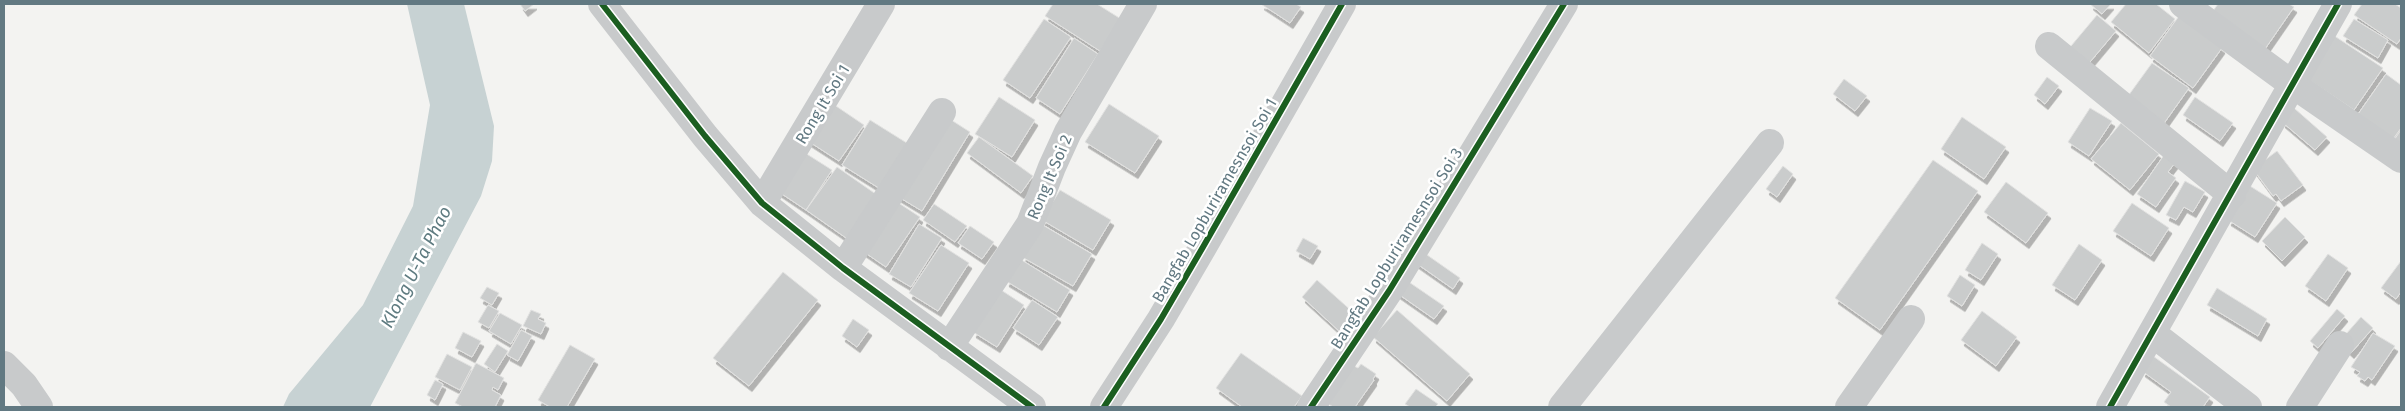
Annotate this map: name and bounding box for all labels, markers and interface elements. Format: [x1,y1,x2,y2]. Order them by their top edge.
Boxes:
street label: Rong It Soi 1 [791,61,854,147]
street label: Bangfab Lopburiramesnsoi Soi 1 [1148,95,1281,306]
street label: Rong It Soi 2 [1023,132,1076,222]
street label: Bangfab Lopburiramesnsoi Soi 3 [1327,144,1466,352]
water label: Klong U-Ta Phao [376,202,456,332]

